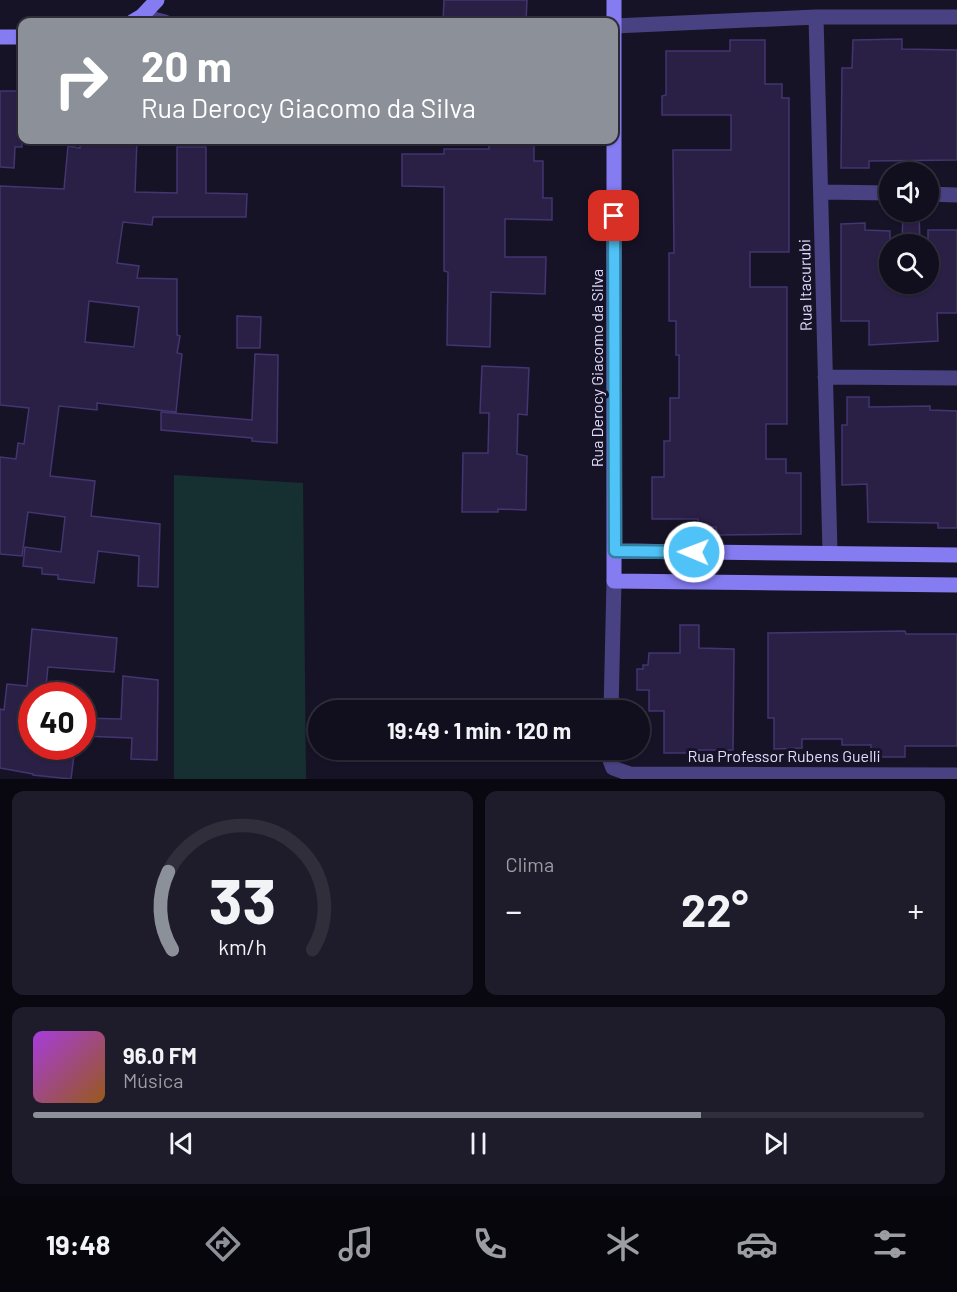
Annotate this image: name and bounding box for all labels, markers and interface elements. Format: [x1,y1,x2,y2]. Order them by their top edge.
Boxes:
text: 20 m [141,40,232,90]
icon: right [42,42,120,120]
text: Rua Derocy Giacomo da Silva [141,91,476,123]
map controls [879,162,939,294]
button: sound [879,162,939,222]
pin [588,190,639,241]
icon: arrive [597,199,630,232]
button: search [879,234,939,294]
street label: Rua Itacurubi [794,239,815,331]
street label: Rua Derocy Giacomo da Silva [587,269,606,467]
position arrow [662,520,726,584]
speed limit sign: 40 [18,682,96,760]
text: 19:49 · 1 min · 120 m [387,717,571,743]
street label: Rua Professor Rubens Guelli [687,746,881,765]
text: Clima [506,852,554,876]
text: 33 [209,862,276,936]
text: 22° [681,882,748,936]
text: − [506,890,522,930]
text: + [907,890,924,930]
text: km/h [218,934,267,959]
text: 96.0 FM [123,1042,197,1068]
text: Música [123,1068,183,1092]
icon: previous [165,1127,198,1160]
icon: pause [462,1127,495,1160]
icon: next [759,1127,792,1160]
icon: directions [202,1223,244,1265]
icon: music [335,1223,377,1265]
icon: phone [469,1223,511,1265]
icon: climate [602,1223,644,1265]
icon: car [736,1223,778,1265]
icon: filters [869,1223,911,1265]
text: 19:48 [46,1228,110,1260]

